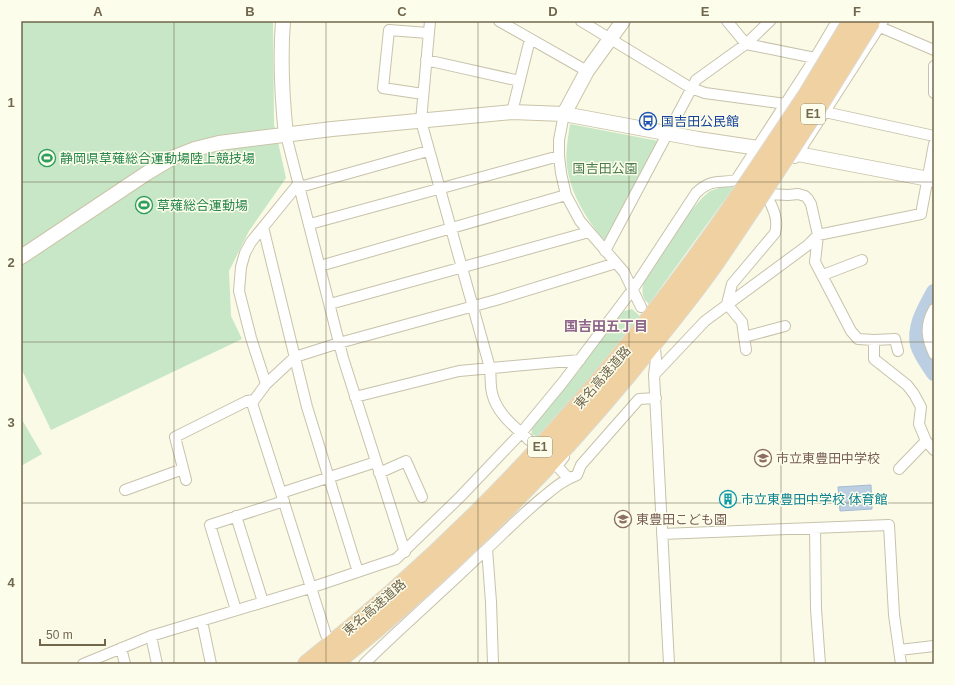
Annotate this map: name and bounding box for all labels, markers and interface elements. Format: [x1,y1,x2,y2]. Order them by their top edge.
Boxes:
text: A [93,4,103,19]
text: B [245,4,255,19]
text: C [397,4,407,19]
text: D [548,4,558,19]
text: E [701,4,710,19]
text: F [853,4,861,19]
text: 1 [7,95,15,110]
road number: E1 [801,104,825,124]
bus stop icon: 国吉田公民館 [638,111,658,131]
place label: 国吉田公民館 [661,114,739,129]
sports icon: 静岡県草薙総合運動場陸上競技場 [37,148,57,168]
place label: 静岡県草薙総合運動場陸上競技場 [60,151,255,166]
park label: 国吉田公園 [572,161,638,176]
sports icon: 草薙総合運動場 [134,195,154,215]
place label: 草薙総合運動場 [157,198,248,213]
text: 2 [7,255,15,270]
district label: 国吉田五丁目 [564,318,648,334]
street label: 東名高速道路 [571,343,634,412]
text: 3 [7,415,15,430]
road number: E1 [528,437,552,457]
school or university icon: 市立東豊田中学校 [753,448,773,468]
place label: 市立東豊田中学校 [776,451,880,466]
building icon: 市立東豊田中学校 体育館 [718,489,738,509]
place label: 市立東豊田中学校 体育館 [741,492,888,507]
school or university icon: 東豊田こども園 [613,509,633,529]
place label: 東豊田こども園 [636,512,727,527]
text: 4 [7,575,15,590]
street label: 東名高速道路 [340,576,409,639]
scale bar [40,621,105,647]
text: 50 m [46,628,73,642]

